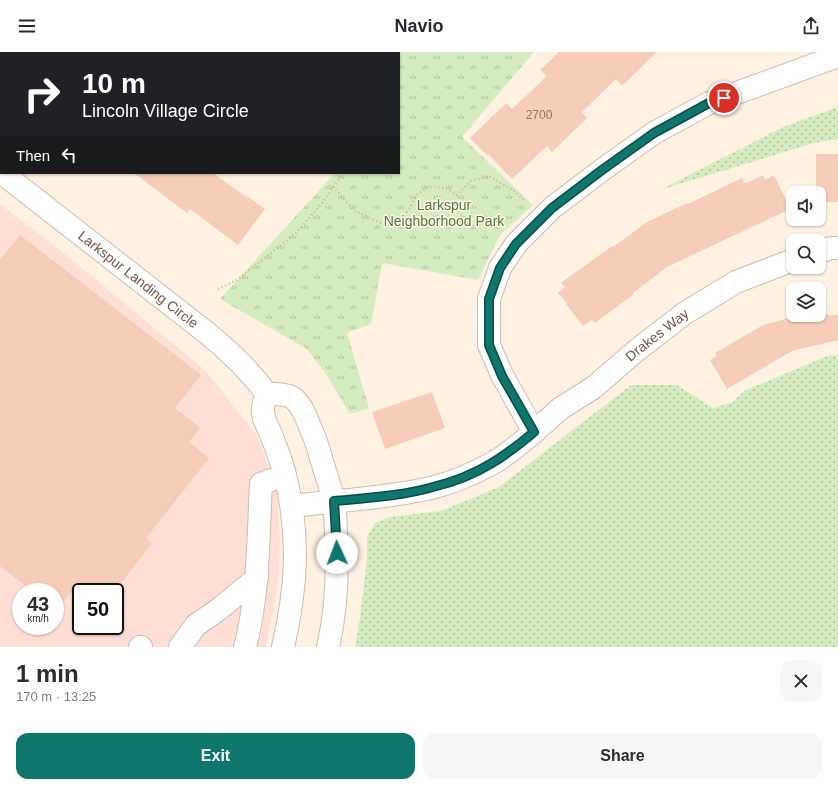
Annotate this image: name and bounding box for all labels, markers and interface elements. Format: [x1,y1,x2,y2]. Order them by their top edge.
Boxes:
icon: menu [16,15,38,37]
icon: share [800,15,822,37]
text: Navio [394,16,444,36]
icon: right [16,68,68,120]
text: 10 m [82,68,146,99]
pin [707,81,741,115]
icon: arrive [713,87,735,109]
text: Lincoln Village Circle [82,101,249,121]
house number: 2700 [526,108,553,122]
icon: left [58,144,80,166]
text: Then [16,147,50,164]
map controls [786,186,826,322]
button: sound [786,186,826,226]
park label: Larkspur Neighborhood Park [384,197,505,229]
street label: Larkspur Landing Circle [75,228,202,331]
button: search [786,234,826,274]
button: layers [786,282,826,322]
street label: Drakes Way [622,305,692,364]
position arrow [316,532,358,574]
speed limit sign: 50 [72,583,124,635]
text: 43 [27,593,49,615]
text: km/h [27,613,49,624]
text: 1 min [16,660,79,687]
button: close [780,660,822,702]
text: 170 m · 13:25 [16,689,96,704]
button: Exit [16,733,415,779]
button: Share [423,733,822,779]

